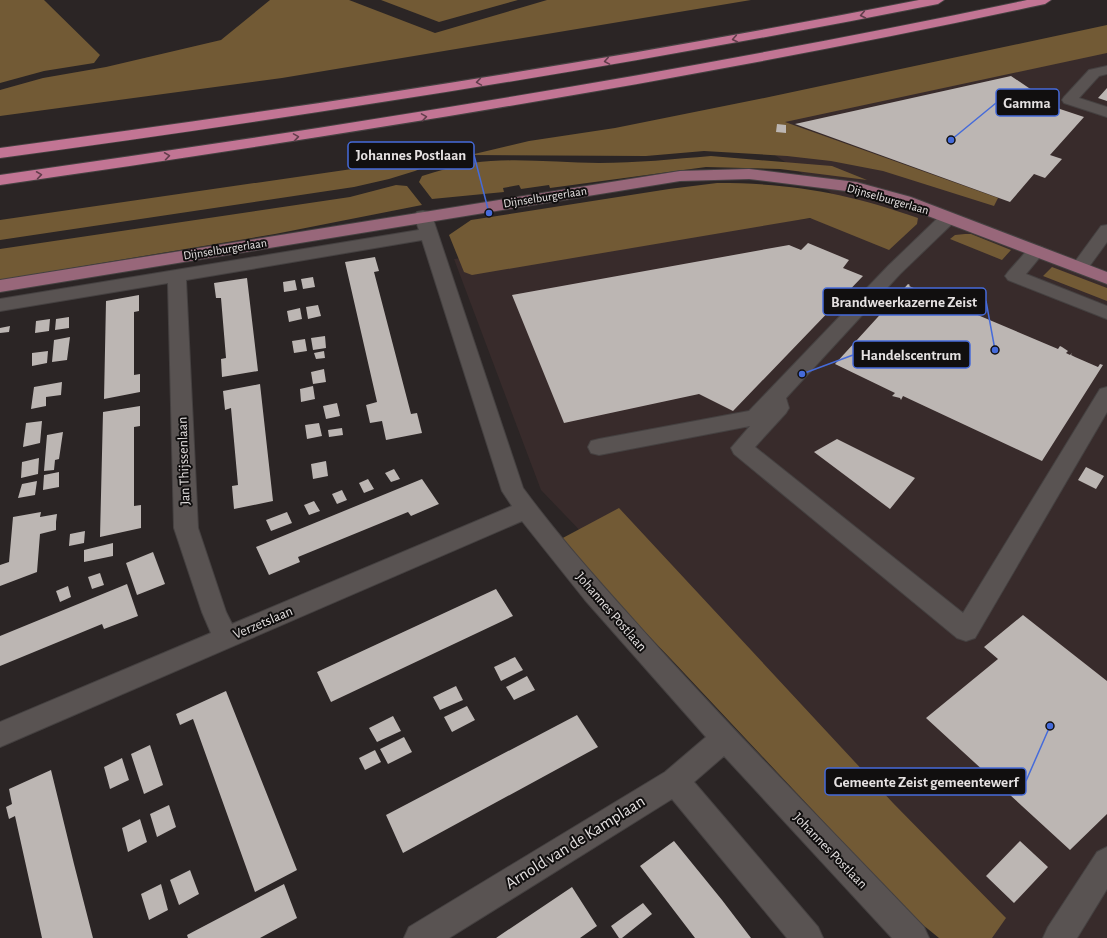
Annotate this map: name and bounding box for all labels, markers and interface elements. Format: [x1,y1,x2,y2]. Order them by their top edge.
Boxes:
one-way arrow [860,10,866,18]
one-way arrow [732,34,739,43]
one-way arrow [604,56,610,65]
one-way arrow [476,78,482,86]
callout: Gamma [996,89,1059,116]
text: Gamma [1003,96,1051,111]
one-way arrow [421,113,427,122]
one-way arrow [293,133,299,142]
callout: Johannes Postlaan [348,142,474,169]
text: Johannes Postlaan [356,148,466,163]
one-way arrow [164,152,170,161]
one-way arrow [36,171,42,180]
street label: Dijnselburgerlaan [846,182,930,217]
street label: Dijnselburgerlaan [502,184,588,211]
street label: Dijnselburgerlaan [182,236,268,263]
callout: Brandweerkazerne Zeist [823,288,986,315]
text: Brandweerkazerne Zeist [831,295,977,310]
callout: Handelscentrum [853,341,970,368]
text: Handelscentrum [861,348,961,363]
street label: Jan Thijssenlaan [175,417,193,505]
street label: Johannes Postlaan [573,570,649,654]
street label: Verzetslaan [231,604,295,642]
callout: Gemeente Zeist gemeentewerf [825,768,1026,795]
text: Gemeente Zeist gemeentewerf [834,775,1019,790]
street label: Arnold van de Kamplaan [502,792,648,892]
street label: Johannes Postlaan [790,810,870,892]

